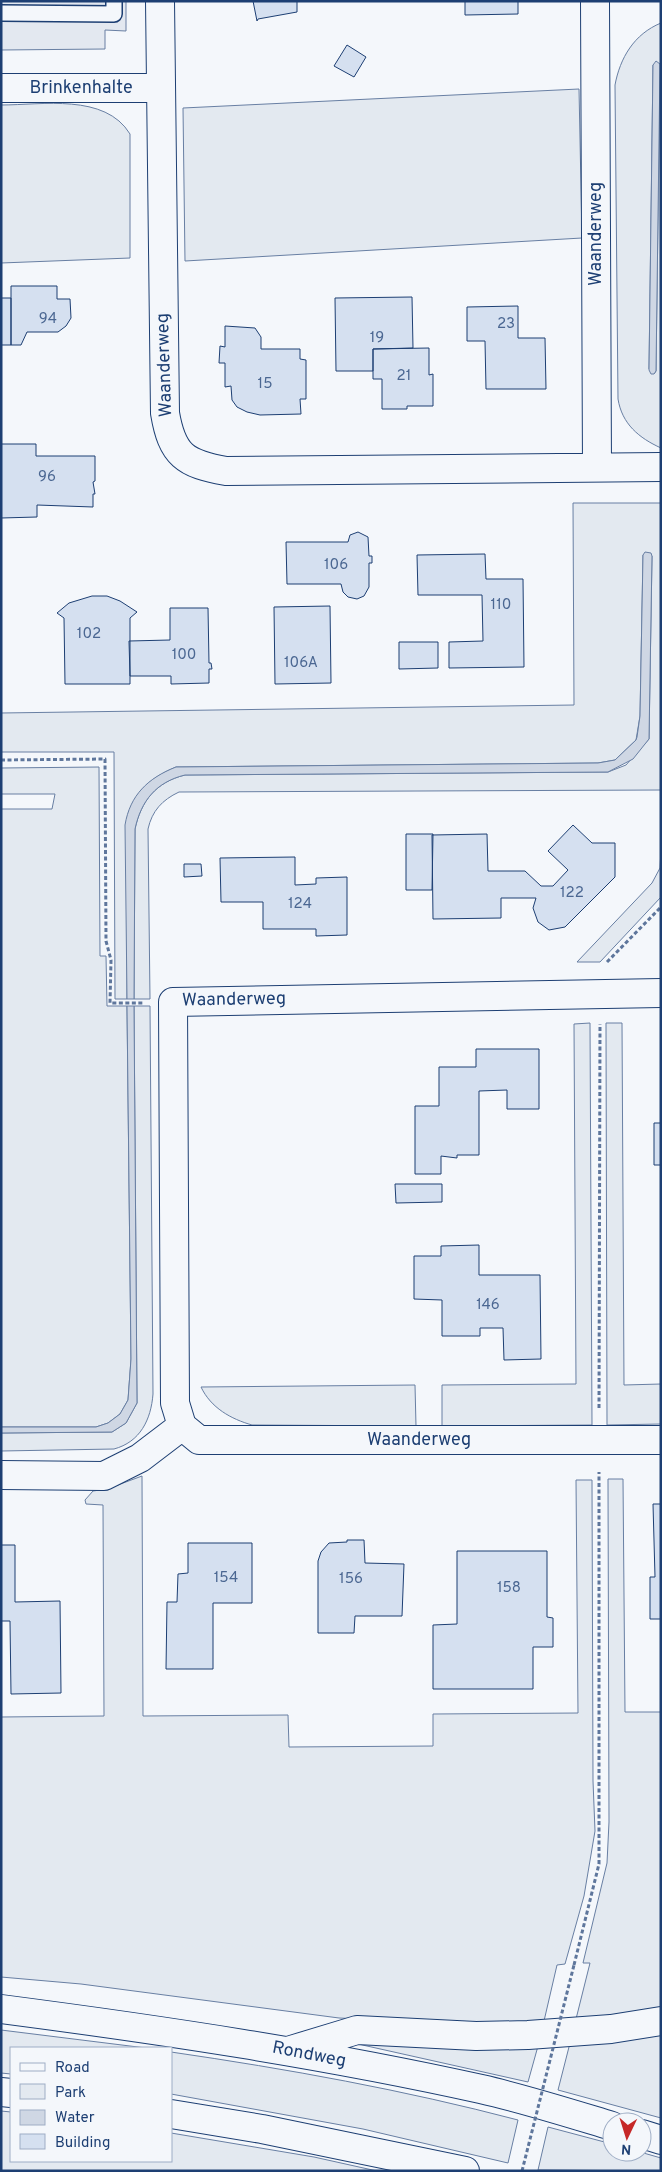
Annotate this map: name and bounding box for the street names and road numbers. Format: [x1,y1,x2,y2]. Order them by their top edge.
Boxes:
street label: Brinkenhalte [29,77,133,100]
street label: Waanderweg [585,182,608,286]
street label: Waanderweg [152,313,178,417]
street label: Waanderweg [182,988,286,1012]
street label: Waanderweg [367,1429,471,1452]
street label: Rondweg [270,2037,348,2073]

